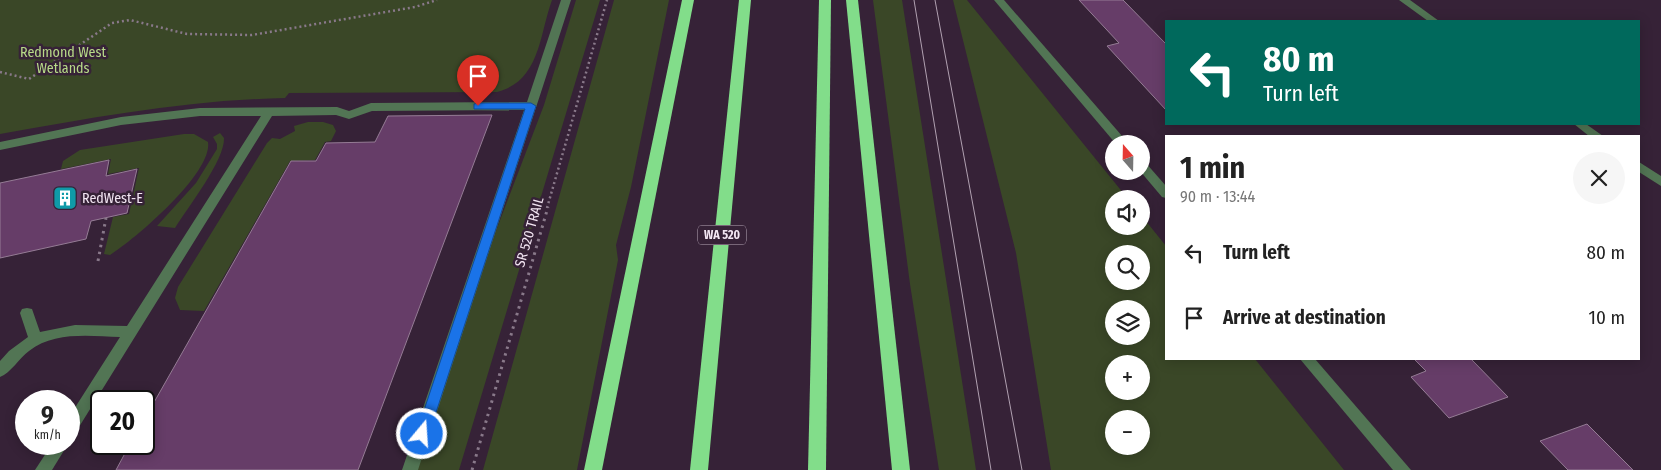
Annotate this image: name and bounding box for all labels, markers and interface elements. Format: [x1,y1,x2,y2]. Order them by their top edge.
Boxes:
text: 80 m [1263,38,1335,80]
icon: left [1180,40,1245,105]
park label: Redmond West Wetlands [20,44,106,77]
pin [457,55,499,106]
icon: arrive [464,62,492,90]
text: Turn left [1263,80,1339,107]
north arrow [1105,135,1150,180]
map controls [1105,135,1150,455]
text: 1 min [1180,150,1245,186]
button: close [1573,152,1625,204]
building icon: RedWest-E [52,185,78,211]
text: 90 m · 13:44 [1180,187,1255,206]
place label: RedWest-E [82,190,143,207]
button: sound [1105,190,1150,235]
street label: SR 520 TRAIL [511,195,548,269]
road number: WA 520 [698,226,746,244]
icon: left [1180,239,1208,267]
text: Turn left [1223,241,1290,264]
text: 80 m [1587,241,1625,264]
button: search [1105,245,1150,290]
button: layers [1105,300,1150,345]
icon: arrive [1180,304,1208,332]
text: Arrive at destination [1223,306,1386,329]
text: 10 m [1589,306,1625,329]
button: + [1105,355,1150,400]
speed limit sign: 20 [90,390,155,455]
text: 9 [41,401,54,431]
position arrow [395,407,447,459]
button: − [1105,410,1150,455]
text: km/h [34,428,61,442]

